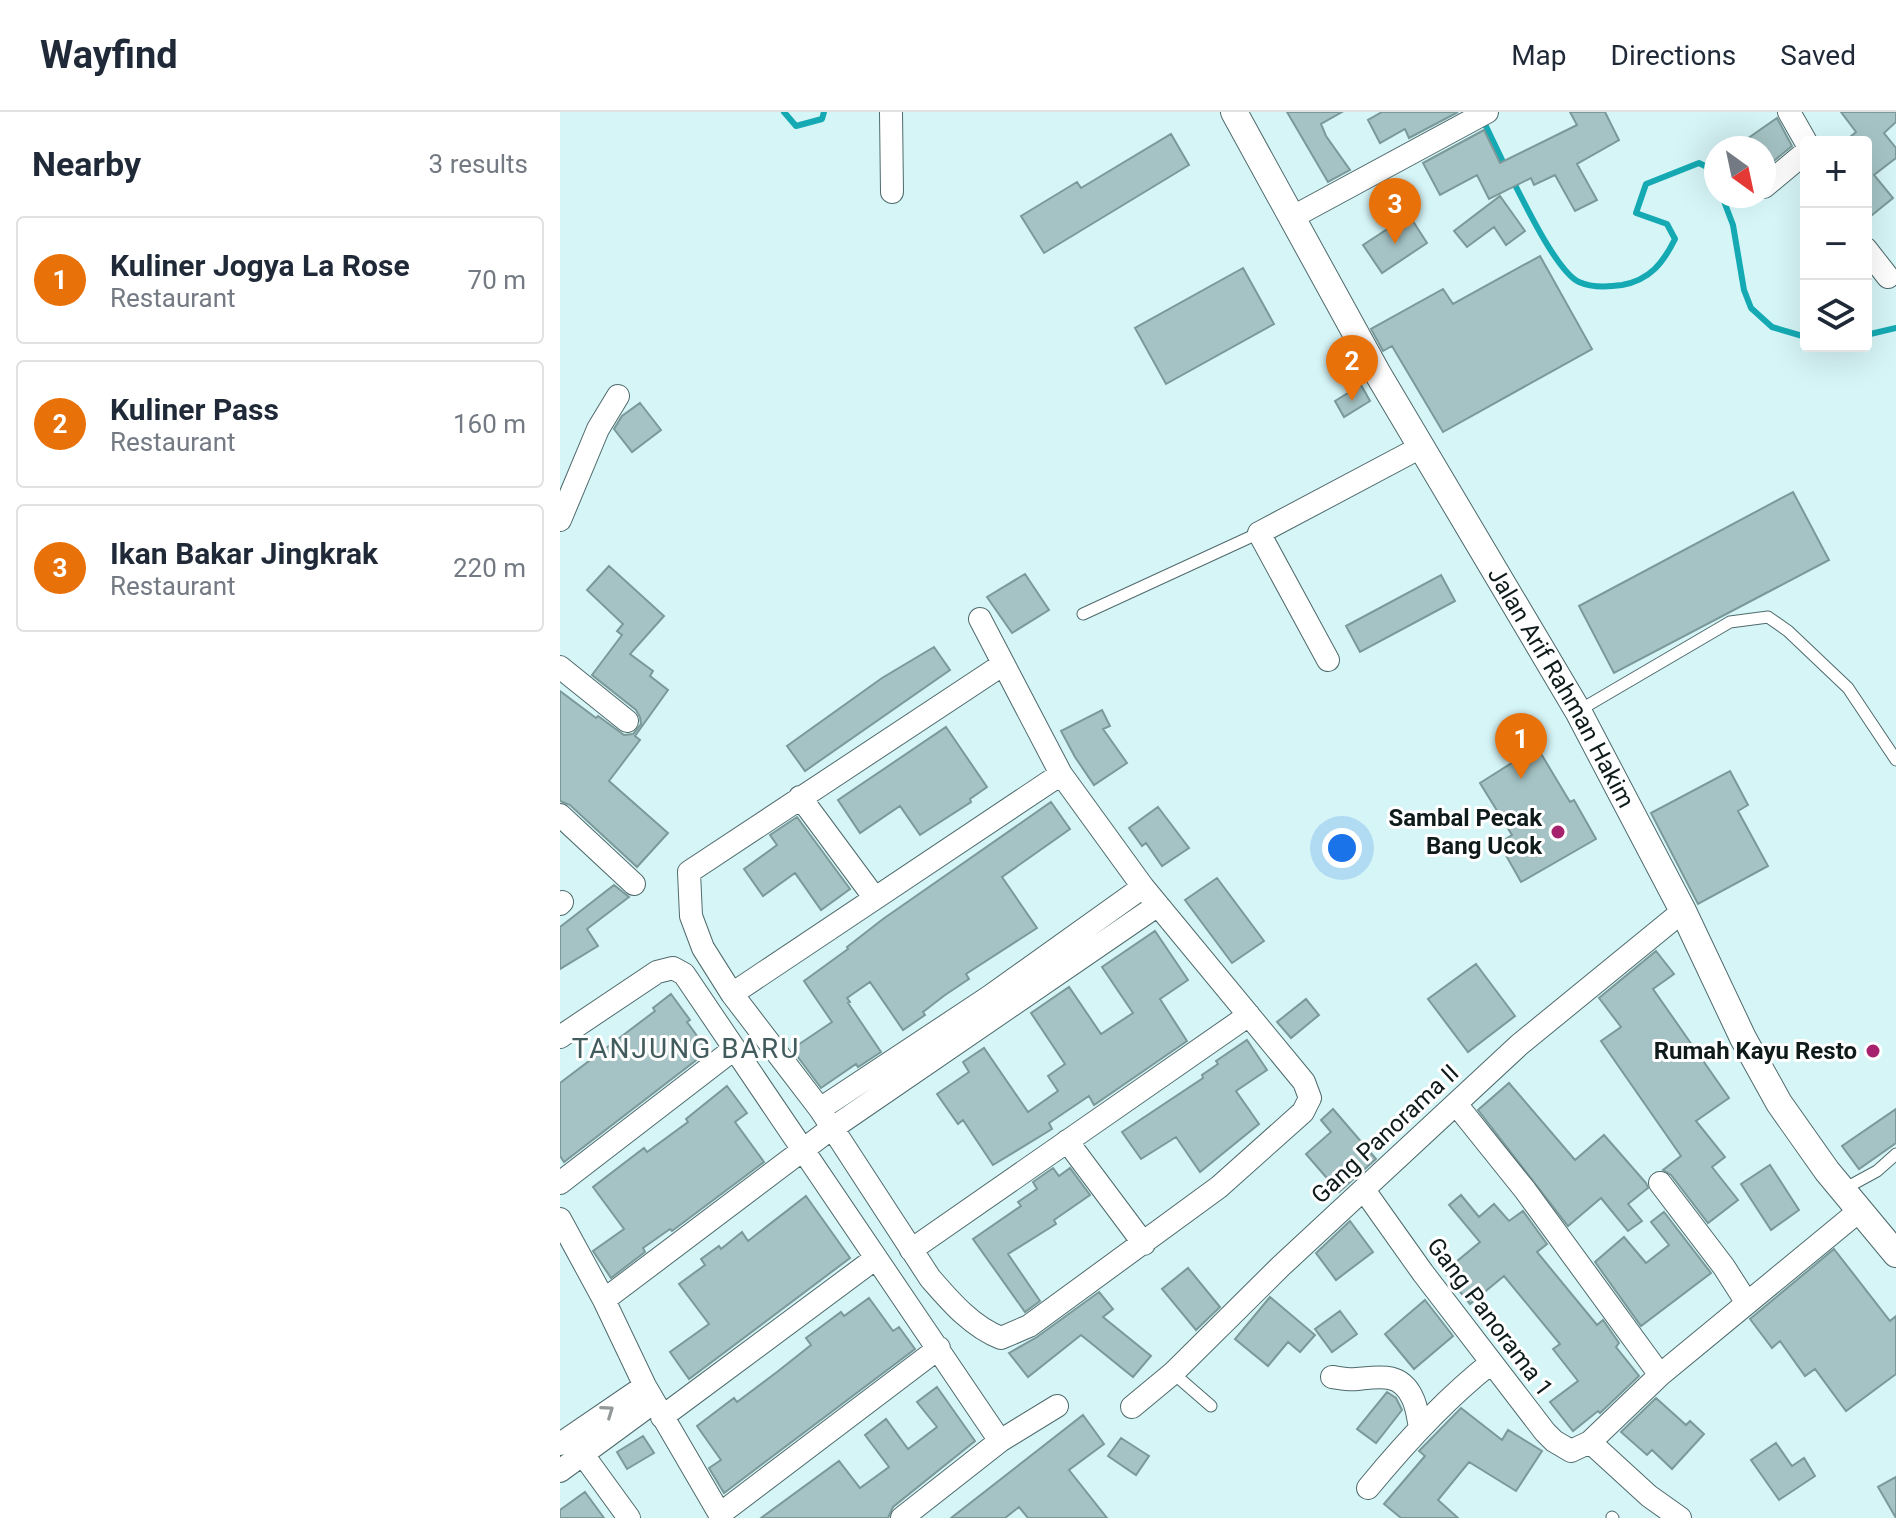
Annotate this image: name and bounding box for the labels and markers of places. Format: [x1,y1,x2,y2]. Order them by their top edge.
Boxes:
pin: 3 [1369,178,1421,244]
pin: 2 [1326,335,1378,401]
pin: 1 [1495,713,1547,779]
place label: Sambal Pecak Bang Ucok [1388,804,1543,860]
marker: Sambal Pecak Bang Ucok [1549,823,1567,841]
place label: Rumah Kayu Resto [1654,1037,1857,1065]
marker: Rumah Kayu Resto [1864,1042,1882,1060]

